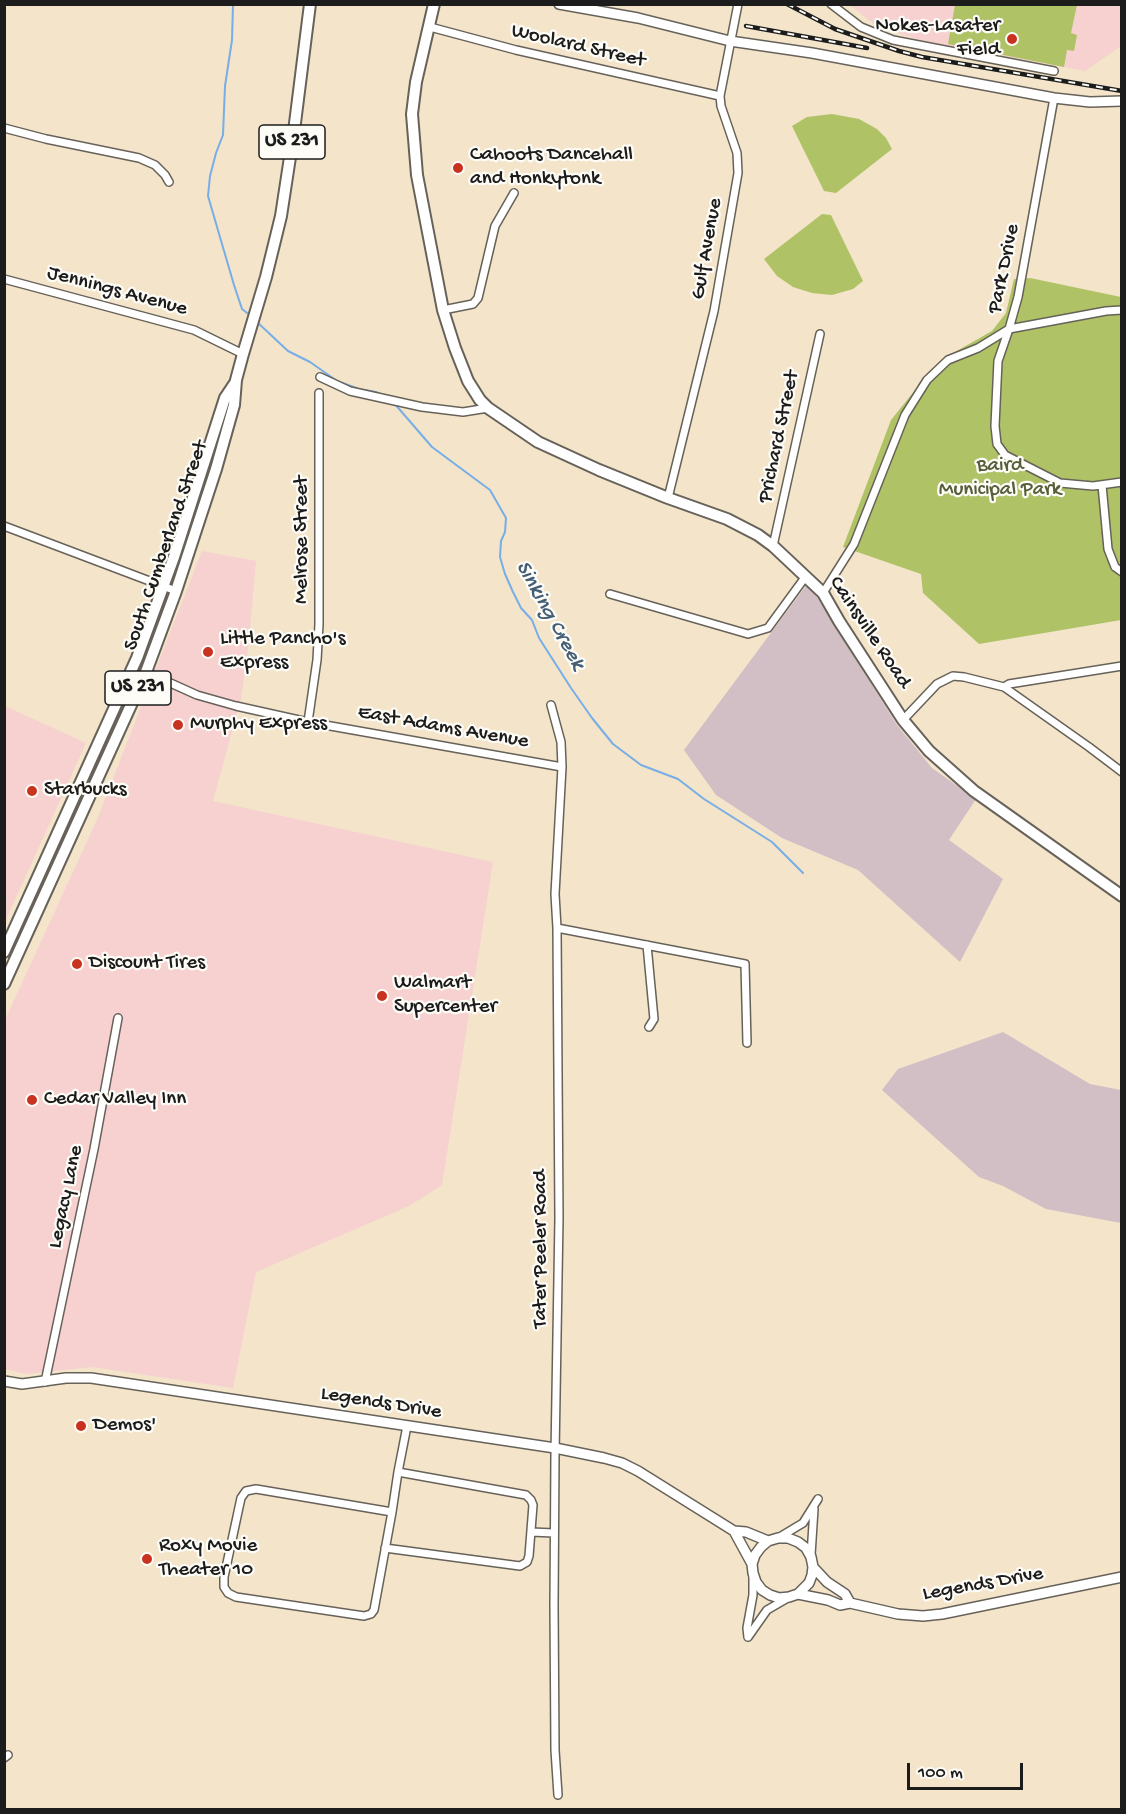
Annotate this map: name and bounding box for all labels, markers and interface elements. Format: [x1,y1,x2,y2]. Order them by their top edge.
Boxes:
place label: Nokes-Lasater Field [875,14,1000,64]
street label: Woolard Street [509,19,647,75]
marker: Nokes-Lasater Field [1005,32,1019,46]
road number: US 231 [259,125,325,159]
place label: Cahoots Dancehall and Honkytonk [470,143,633,193]
marker: Cahoots Dancehall and Honkytonk [451,161,465,175]
street label: Gulf Avenue [687,196,729,302]
street label: Park Drive [983,222,1027,316]
street label: Jennings Avenue [44,261,190,323]
street label: Prichard Street [754,369,806,505]
street label: South Cumberland Street [119,438,215,654]
park label: Baird Municipal Park [939,454,1061,504]
street label: Melrose Street [290,476,316,604]
water label: Sinking Creek [508,557,590,675]
street label: Cainsville Road [822,572,916,694]
place label: Little Pancho's Express [220,627,345,677]
marker: Little Pancho's Express [201,645,215,659]
road number: US 231 [105,671,171,705]
street label: East Adams Avenue [356,701,530,755]
place label: Murphy Express [190,712,327,738]
marker: Murphy Express [171,718,185,732]
place label: Starbucks [44,778,127,804]
marker: Starbucks [25,784,39,798]
place label: Discount Tires [89,951,205,977]
marker: Discount Tires [70,957,84,971]
place label: Walmart Supercenter [394,971,497,1021]
marker: Walmart Supercenter [375,989,389,1003]
place label: Cedar Valley Inn [44,1087,186,1113]
marker: Cedar Valley Inn [25,1093,39,1107]
street label: Legacy Lane [44,1143,90,1251]
street label: Tater Peeler Road [529,1170,555,1328]
street label: Legends Drive [319,1382,443,1426]
place label: Demos' [93,1413,156,1439]
marker: Demos' [74,1419,88,1433]
place label: Roxy Movie Theater 10 [159,1534,257,1584]
marker: Roxy Movie Theater 10 [140,1552,154,1566]
street label: Legends Drive [921,1562,1045,1608]
scale bar [910,1751,1026,1789]
text: 100 m [918,1763,963,1784]

